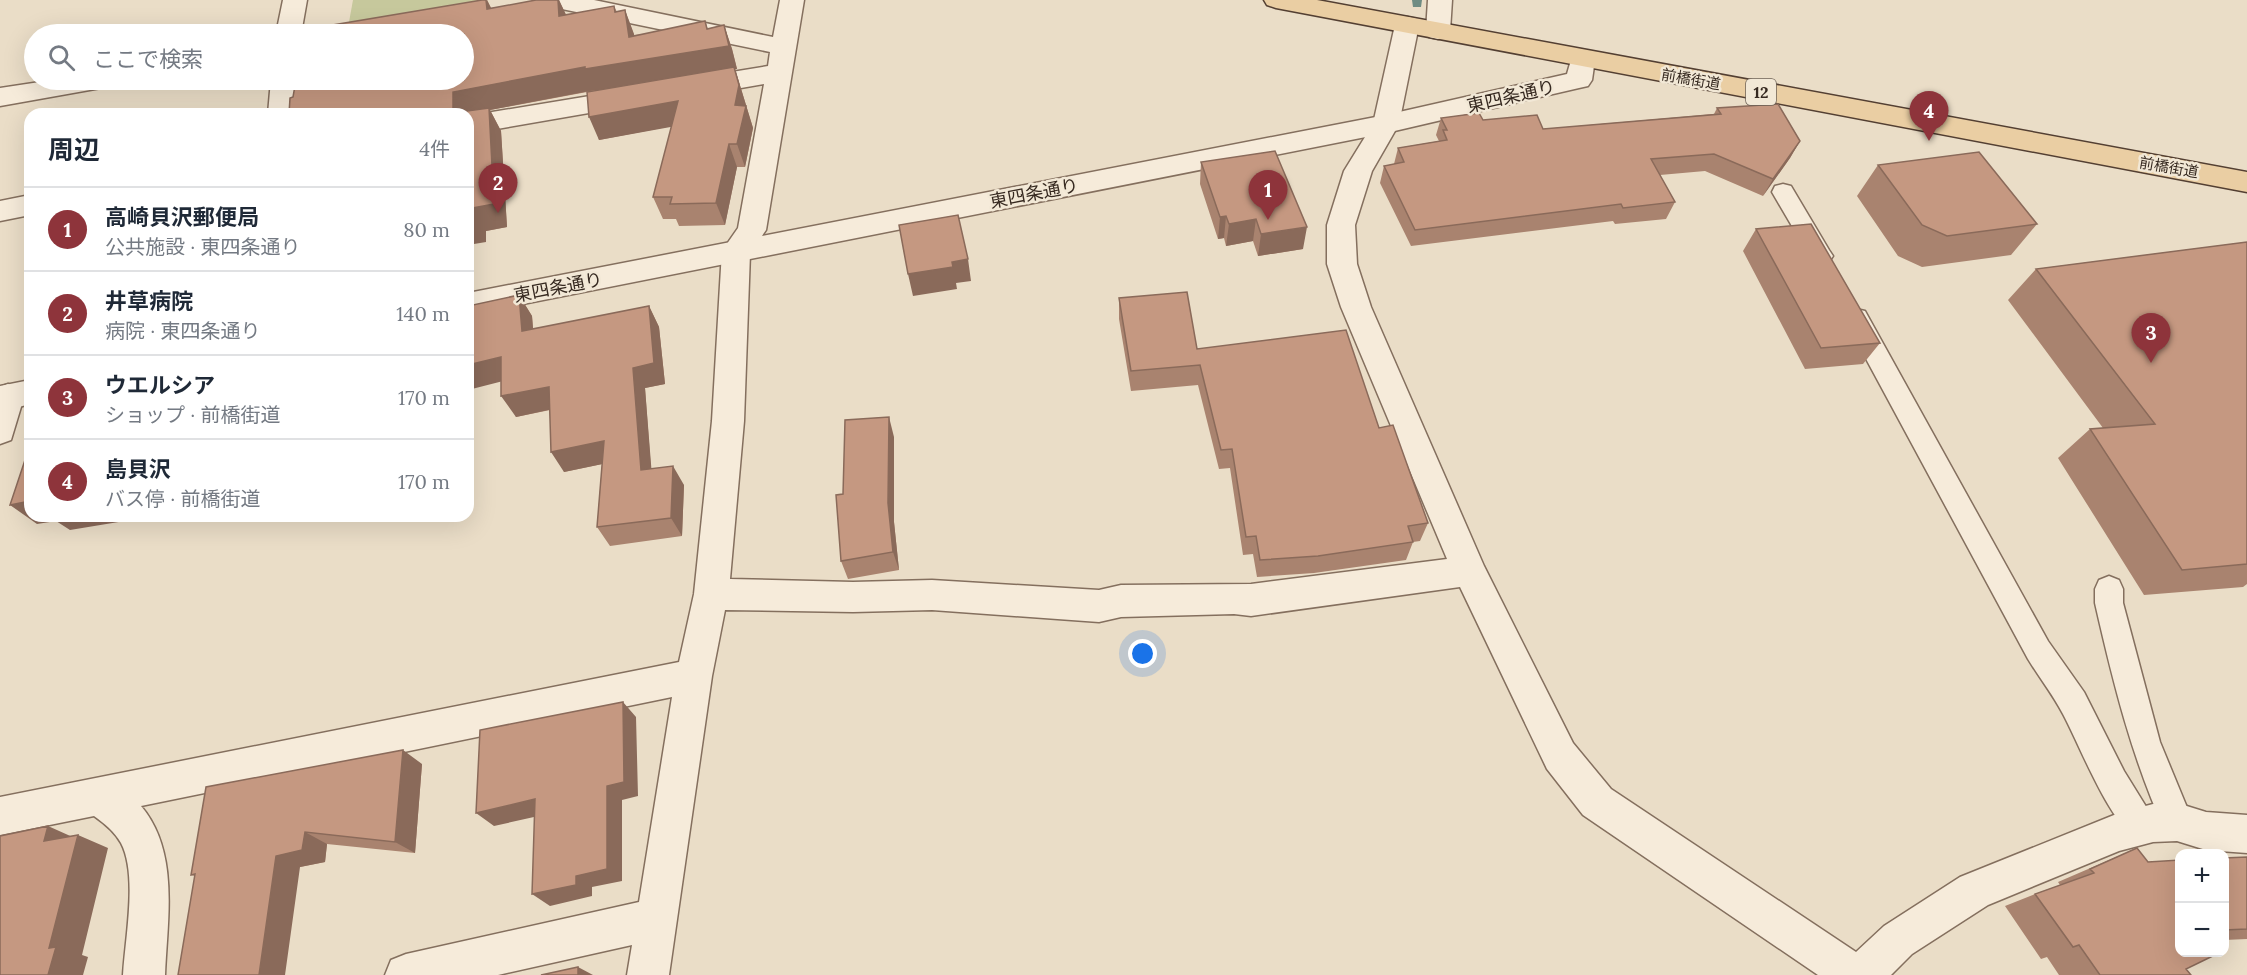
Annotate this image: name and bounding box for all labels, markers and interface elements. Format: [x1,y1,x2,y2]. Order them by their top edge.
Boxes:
search box [24,24,474,90]
icon: search [45,41,78,74]
text: ここで検索 [93,45,203,73]
street label: 前橋街道 [1660,64,1722,94]
street label: 東四条通り [1465,75,1557,117]
road number: 12 [1746,79,1776,105]
pin: 4 [1910,92,1948,141]
text: 周辺 [48,133,100,166]
text: 4件 [419,136,450,161]
street label: 前橋街道 [2138,152,2200,182]
pin: 2 [478,164,518,213]
pin: 1 [1248,170,1288,220]
street label: 東四条通り [988,173,1080,213]
text: 高崎貝沢郵便局 [105,203,259,231]
text: 1 [63,217,72,242]
text: 80 m [403,217,450,242]
text: 公共施設 · 東四条通り [105,234,301,259]
street label: 東四条通り [512,267,604,307]
text: 井草病院 [105,287,193,315]
text: 2 [62,301,73,326]
text: 140 m [396,301,450,326]
pin: 3 [2132,314,2170,363]
text: 病院 · 東四条通り [105,318,261,343]
text: ウエルシア [105,371,215,399]
text: 3 [62,385,73,410]
text: 170 m [398,385,450,410]
text: ショップ · 前橋街道 [105,402,281,427]
text: 島貝沢 [105,455,171,483]
text: 4 [62,469,73,494]
text: 170 m [398,469,450,494]
text: バス停 · 前橋街道 [105,486,261,511]
your location [1128,639,1157,668]
map controls [2175,849,2229,957]
button: + [2175,849,2229,903]
button: − [2175,903,2229,957]

